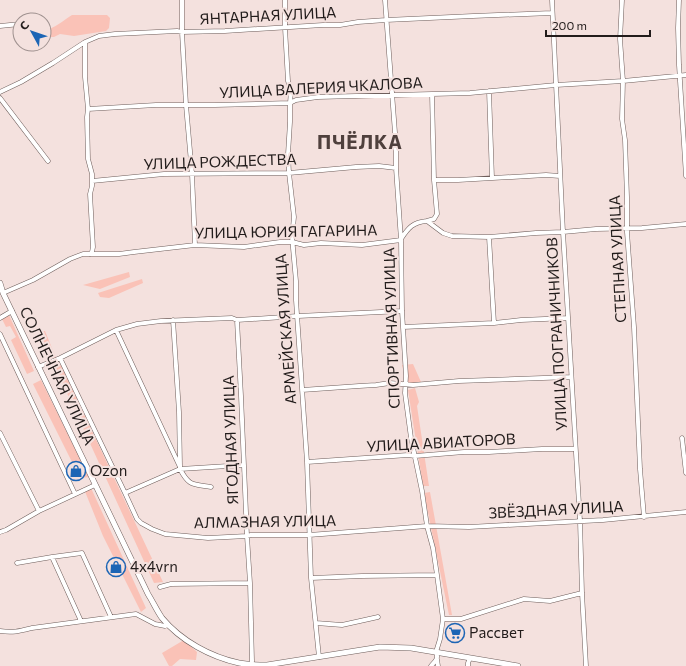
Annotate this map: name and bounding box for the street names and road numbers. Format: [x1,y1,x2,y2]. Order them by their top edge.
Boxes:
street label: ЯНТАРНАЯ УЛИЦА [199,2,337,28]
street label: УЛИЦА ВАЛЕРИЯ ЧКАЛОВА [219,73,423,101]
street label: УЛИЦА РОЖДЕСТВА [143,149,297,173]
street label: СТЕПНАЯ УЛИЦА [605,195,629,323]
street label: УЛИЦА ЮРИЯ ГАГАРИНА [194,220,378,242]
street label: УЛИЦА ПОГРАНИЧНИКОВ [542,237,570,431]
street label: СПОРТИВНАЯ УЛИЦА [379,247,403,409]
street label: АРМЕЙСКАЯ УЛИЦА [271,253,299,405]
street label: СОЛНЕЧНАЯ УЛИЦА [17,304,99,448]
street label: ЯГОДНАЯ УЛИЦА [219,375,241,505]
street label: УЛИЦА АВИАТОРОВ [366,429,516,455]
street label: ЗВЁЗДНАЯ УЛИЦА [488,496,624,522]
street label: АЛМАЗНАЯ УЛИЦА [194,511,336,531]

